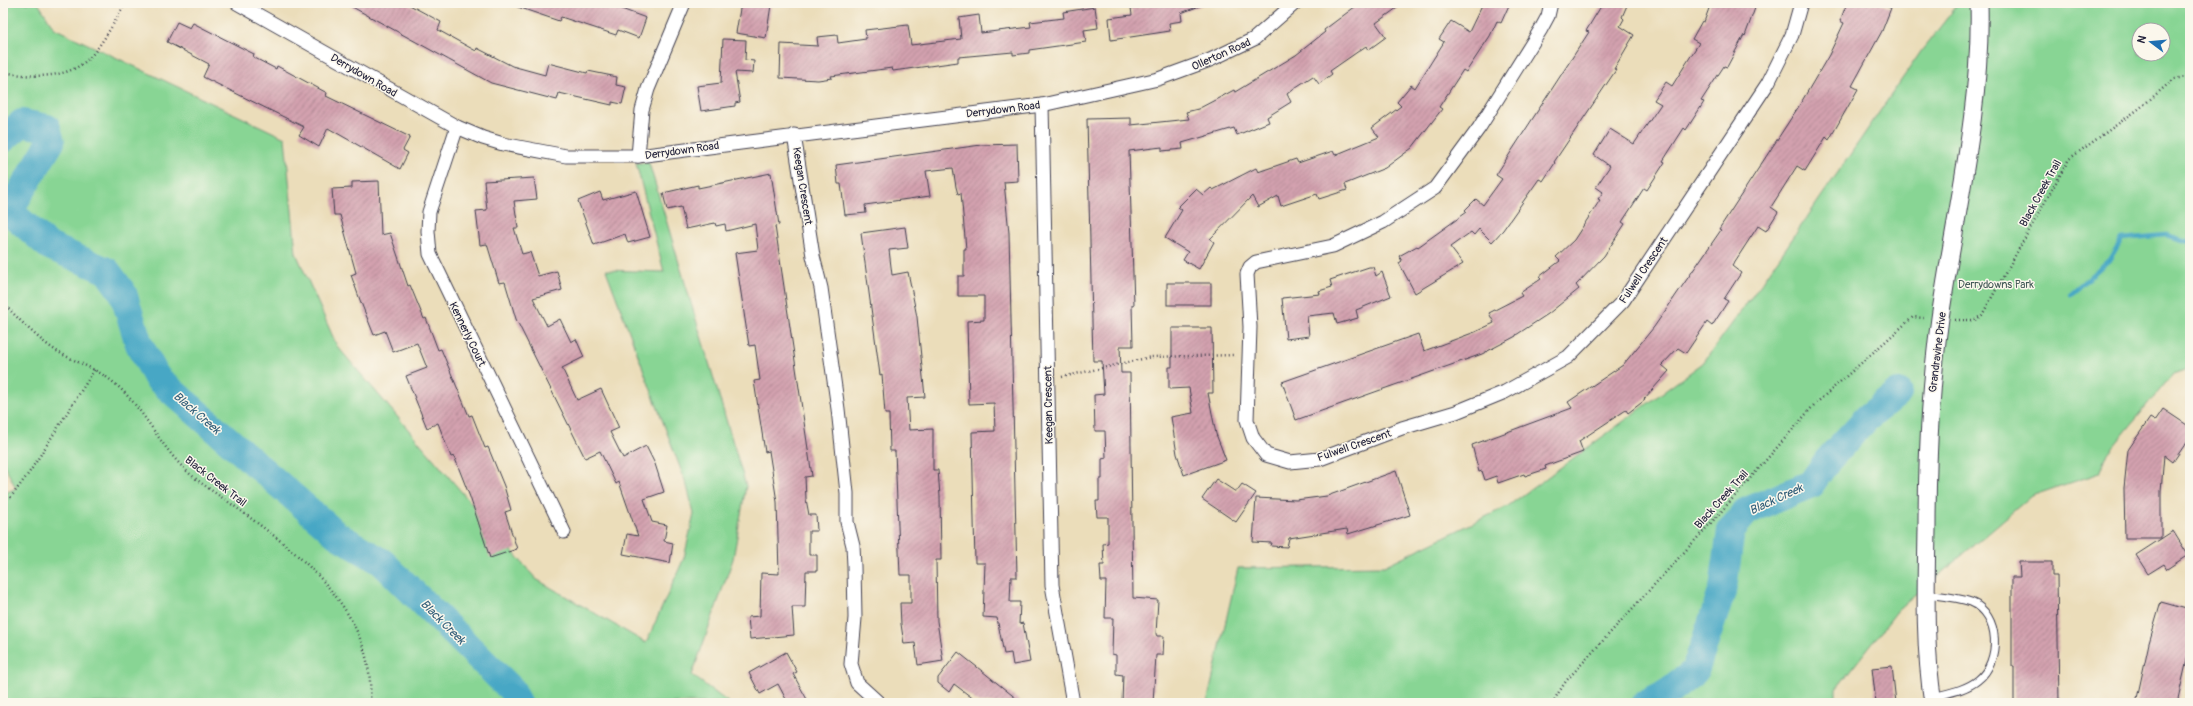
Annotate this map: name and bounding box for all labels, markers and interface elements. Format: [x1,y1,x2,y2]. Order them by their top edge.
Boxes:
north arrow [2131,22,2171,62]
text: N [2135,33,2149,45]
street label: Ollerton Road [1190,36,1253,73]
street label: Derrydown Road [328,51,399,100]
street label: Derrydown Road [965,98,1041,120]
street label: Derrydown Road [644,139,720,162]
street label: Keegan Crescent [790,146,815,226]
street label: Black Creek Trail [2017,158,2064,229]
street label: Fulwell Crescent [1616,234,1671,306]
park label: Derrydowns Park [1958,278,2034,291]
street label: Kennerly Court [446,300,489,369]
street label: Grandravine Drive [1926,311,1949,393]
street label: Keegan Crescent [1041,365,1056,444]
water label: Black Creek [170,389,224,438]
street label: Fulwell Crescent [1315,427,1393,464]
street label: Black Creek Trail [182,453,249,509]
street label: Black Creek Trail [1692,467,1751,531]
water label: Black Creek [1747,480,1806,518]
water label: Black Creek [417,597,469,649]

